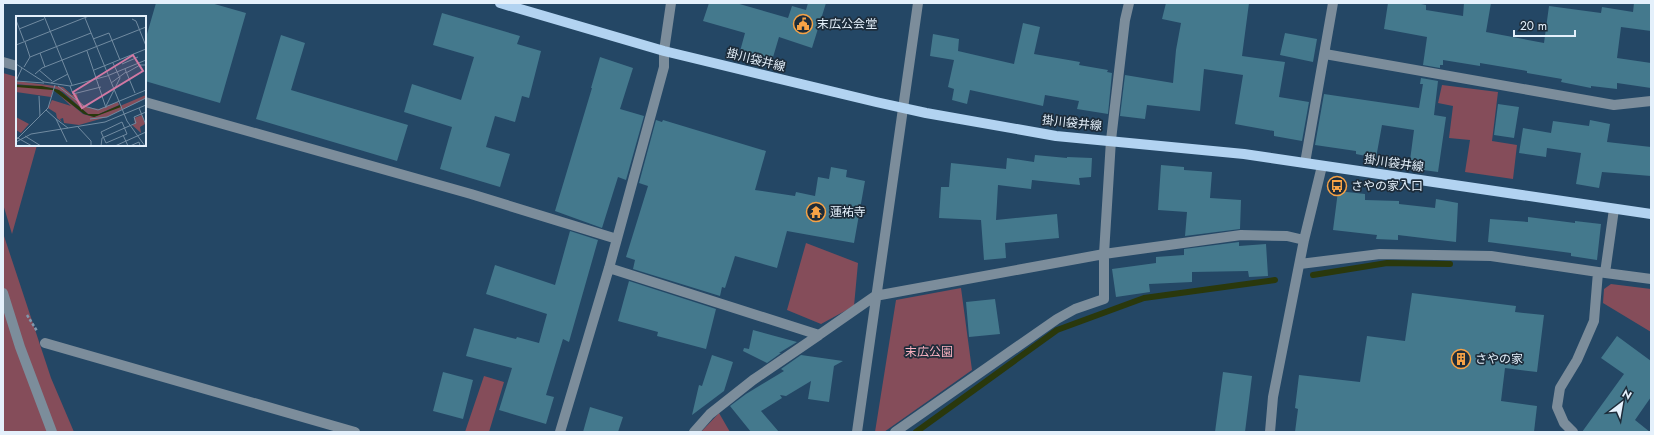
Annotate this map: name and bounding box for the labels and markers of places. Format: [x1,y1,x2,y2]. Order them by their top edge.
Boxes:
public building icon: 末広公会堂 [792,13,814,35]
place label: 末広公会堂 [817,15,877,33]
bus stop icon: さやの家入口 [1326,175,1348,197]
place label: さやの家入口 [1351,177,1423,195]
temple icon: 蓮祐寺 [805,201,827,223]
place label: 蓮祐寺 [830,203,866,221]
building icon: さやの家 [1450,348,1472,370]
place label: さやの家 [1475,350,1523,368]

